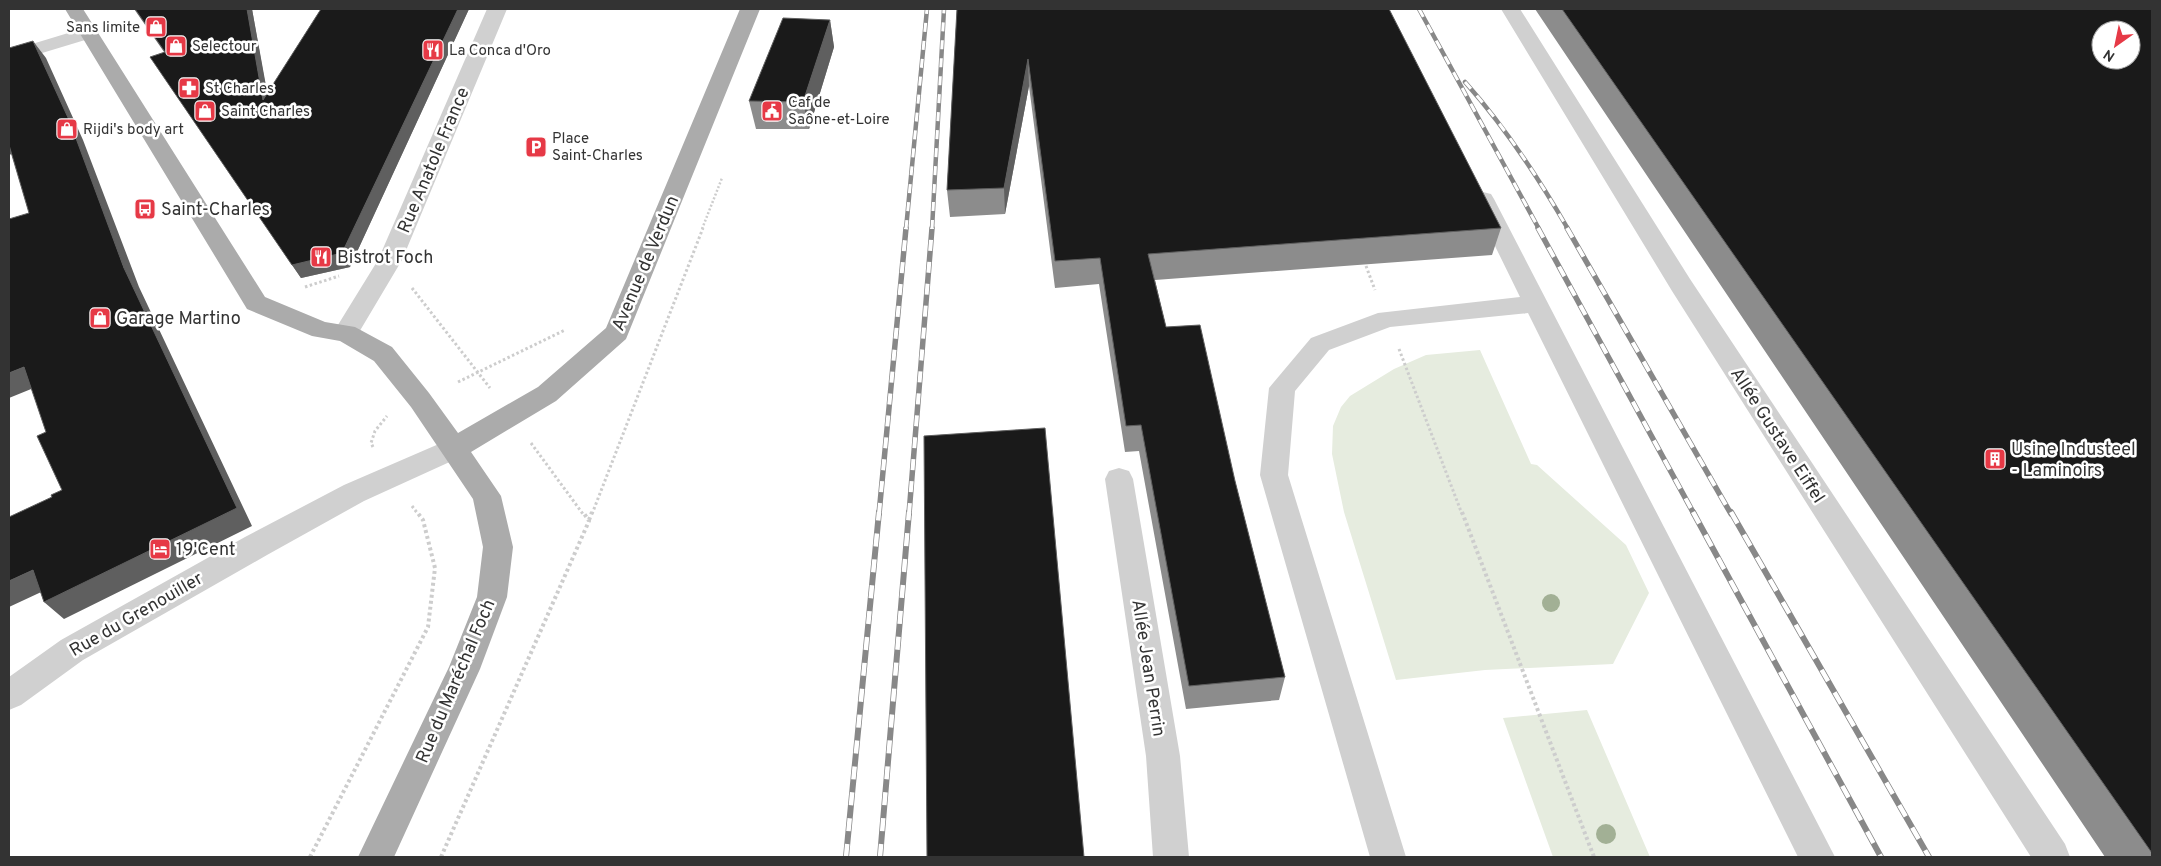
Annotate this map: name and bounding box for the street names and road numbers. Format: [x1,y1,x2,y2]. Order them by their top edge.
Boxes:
street label: Rue Anatole France [393,84,475,237]
street label: Avenue de Verdun [608,193,685,335]
street label: Allée Gustave Eiffel [1724,364,1829,508]
street label: Rue du Grenouiller [66,568,208,663]
street label: Rue du Maréchal Foch [411,596,501,767]
street label: Allée Jean Perrin [1125,598,1170,738]

